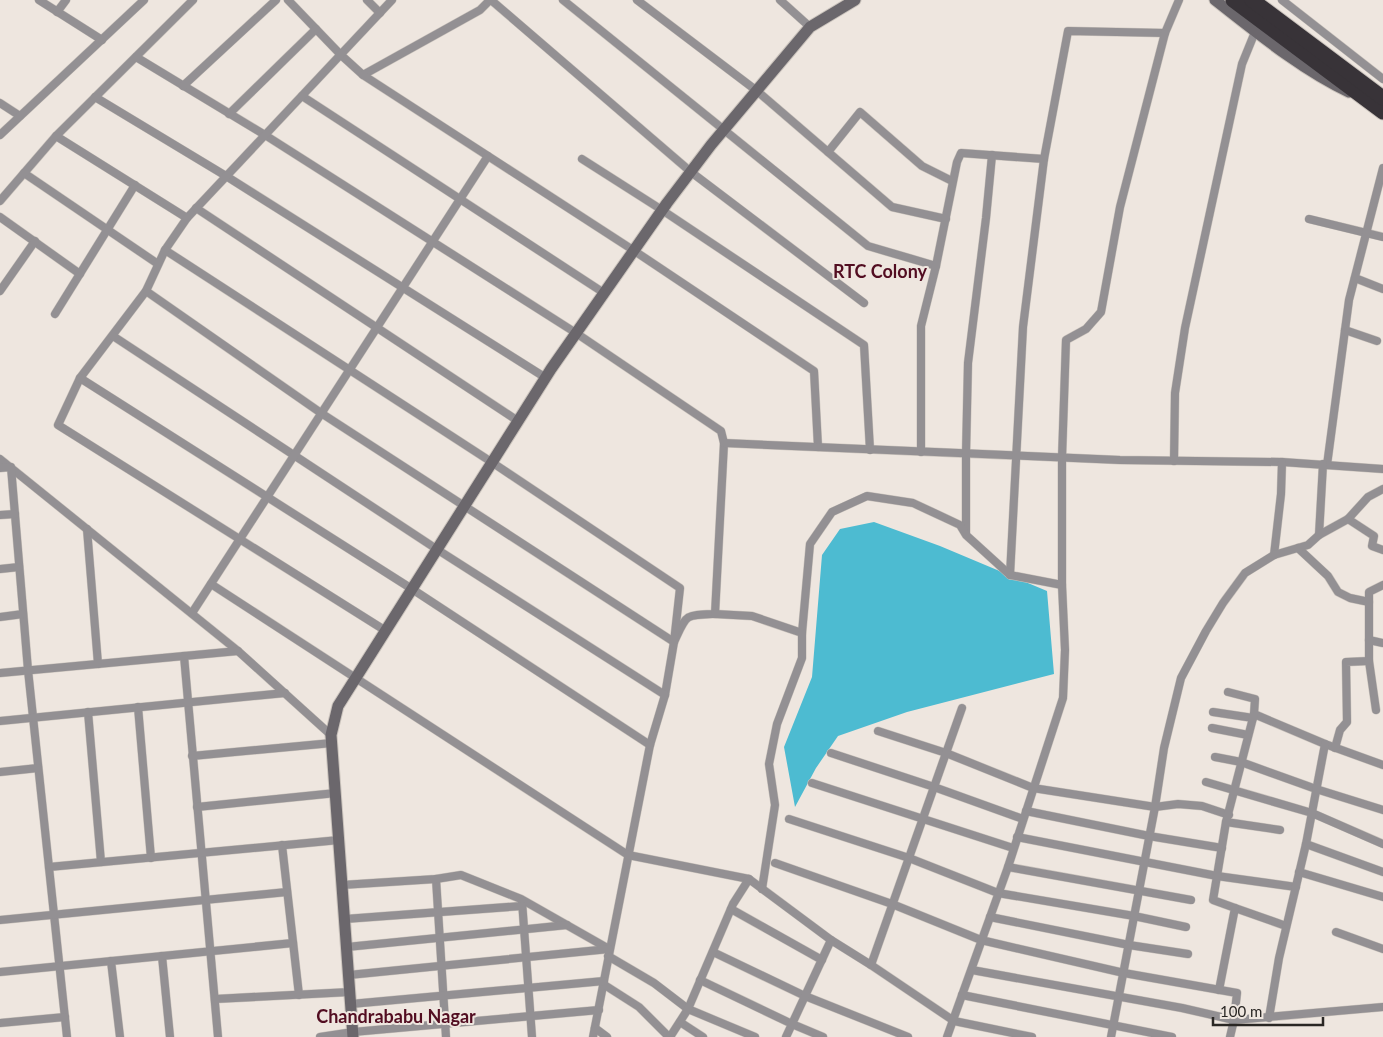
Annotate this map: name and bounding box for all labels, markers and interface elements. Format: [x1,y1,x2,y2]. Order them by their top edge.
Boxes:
district label: RTC Colony [833,260,928,282]
scale bar [1213,994,1323,1026]
text: 100 m [1220,1002,1262,1020]
district label: Chandrababu Nagar [316,1005,476,1027]

